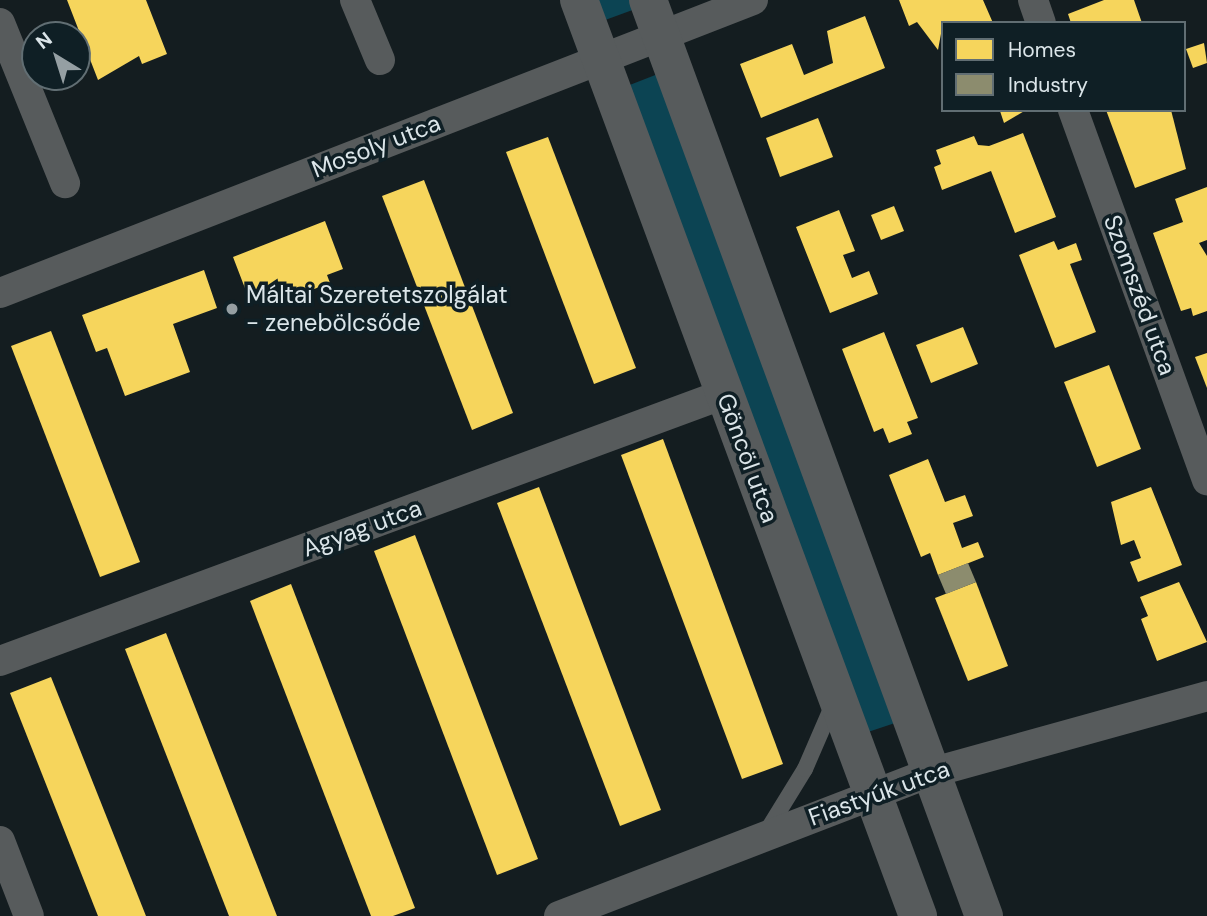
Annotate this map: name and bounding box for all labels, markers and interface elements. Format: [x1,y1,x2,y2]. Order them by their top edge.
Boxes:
north arrow [21,21,91,91]
legend [941,21,1186,112]
text: N [31,27,57,55]
text: Homes [1008,36,1076,64]
text: Industry [1008,71,1088,99]
street label: Mosoly utca [308,108,444,184]
street label: Szomszéd utca [1098,211,1182,379]
place label: Máltai Szeretetszolgálat - zenebölcsőde [246,281,508,337]
marker: Máltai Szeretetszolgálat - zenebölcsőde [224,301,240,317]
street label: Göncöl utca [711,389,785,527]
street label: Agyag utca [299,493,425,563]
street label: Fiastyúk utca [805,754,953,832]

